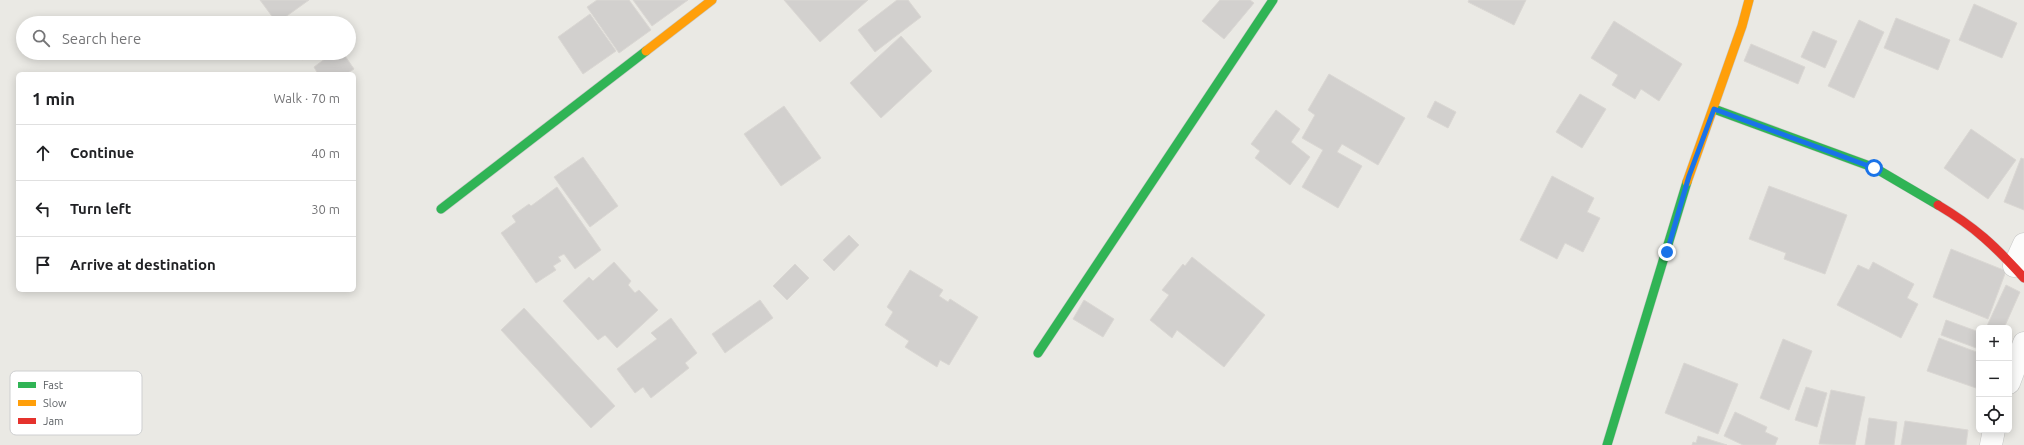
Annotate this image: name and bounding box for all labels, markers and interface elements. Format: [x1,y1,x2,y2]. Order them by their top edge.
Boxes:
search box [16,16,356,60]
icon: search [30,27,52,49]
text: Search here [62,30,141,47]
text: 1 min [32,89,75,108]
text: Walk · 70 m [274,91,340,105]
icon: ahead [32,142,54,164]
text: Continue [70,144,134,161]
text: 40 m [311,146,340,160]
route start [1865,159,1883,177]
icon: left [32,198,54,220]
text: Turn left [70,200,131,217]
text: 30 m [311,202,340,216]
route end [1658,243,1676,261]
icon: arrive [32,254,54,276]
text: Arrive at destination [70,256,216,273]
map controls [1976,325,2012,433]
button: + [1976,325,2012,361]
button: − [1976,361,2012,397]
legend [10,371,142,435]
text: Fast [43,379,64,391]
text: Slow [43,397,67,409]
button: locate [1976,397,2012,433]
text: Jam [43,415,64,427]

